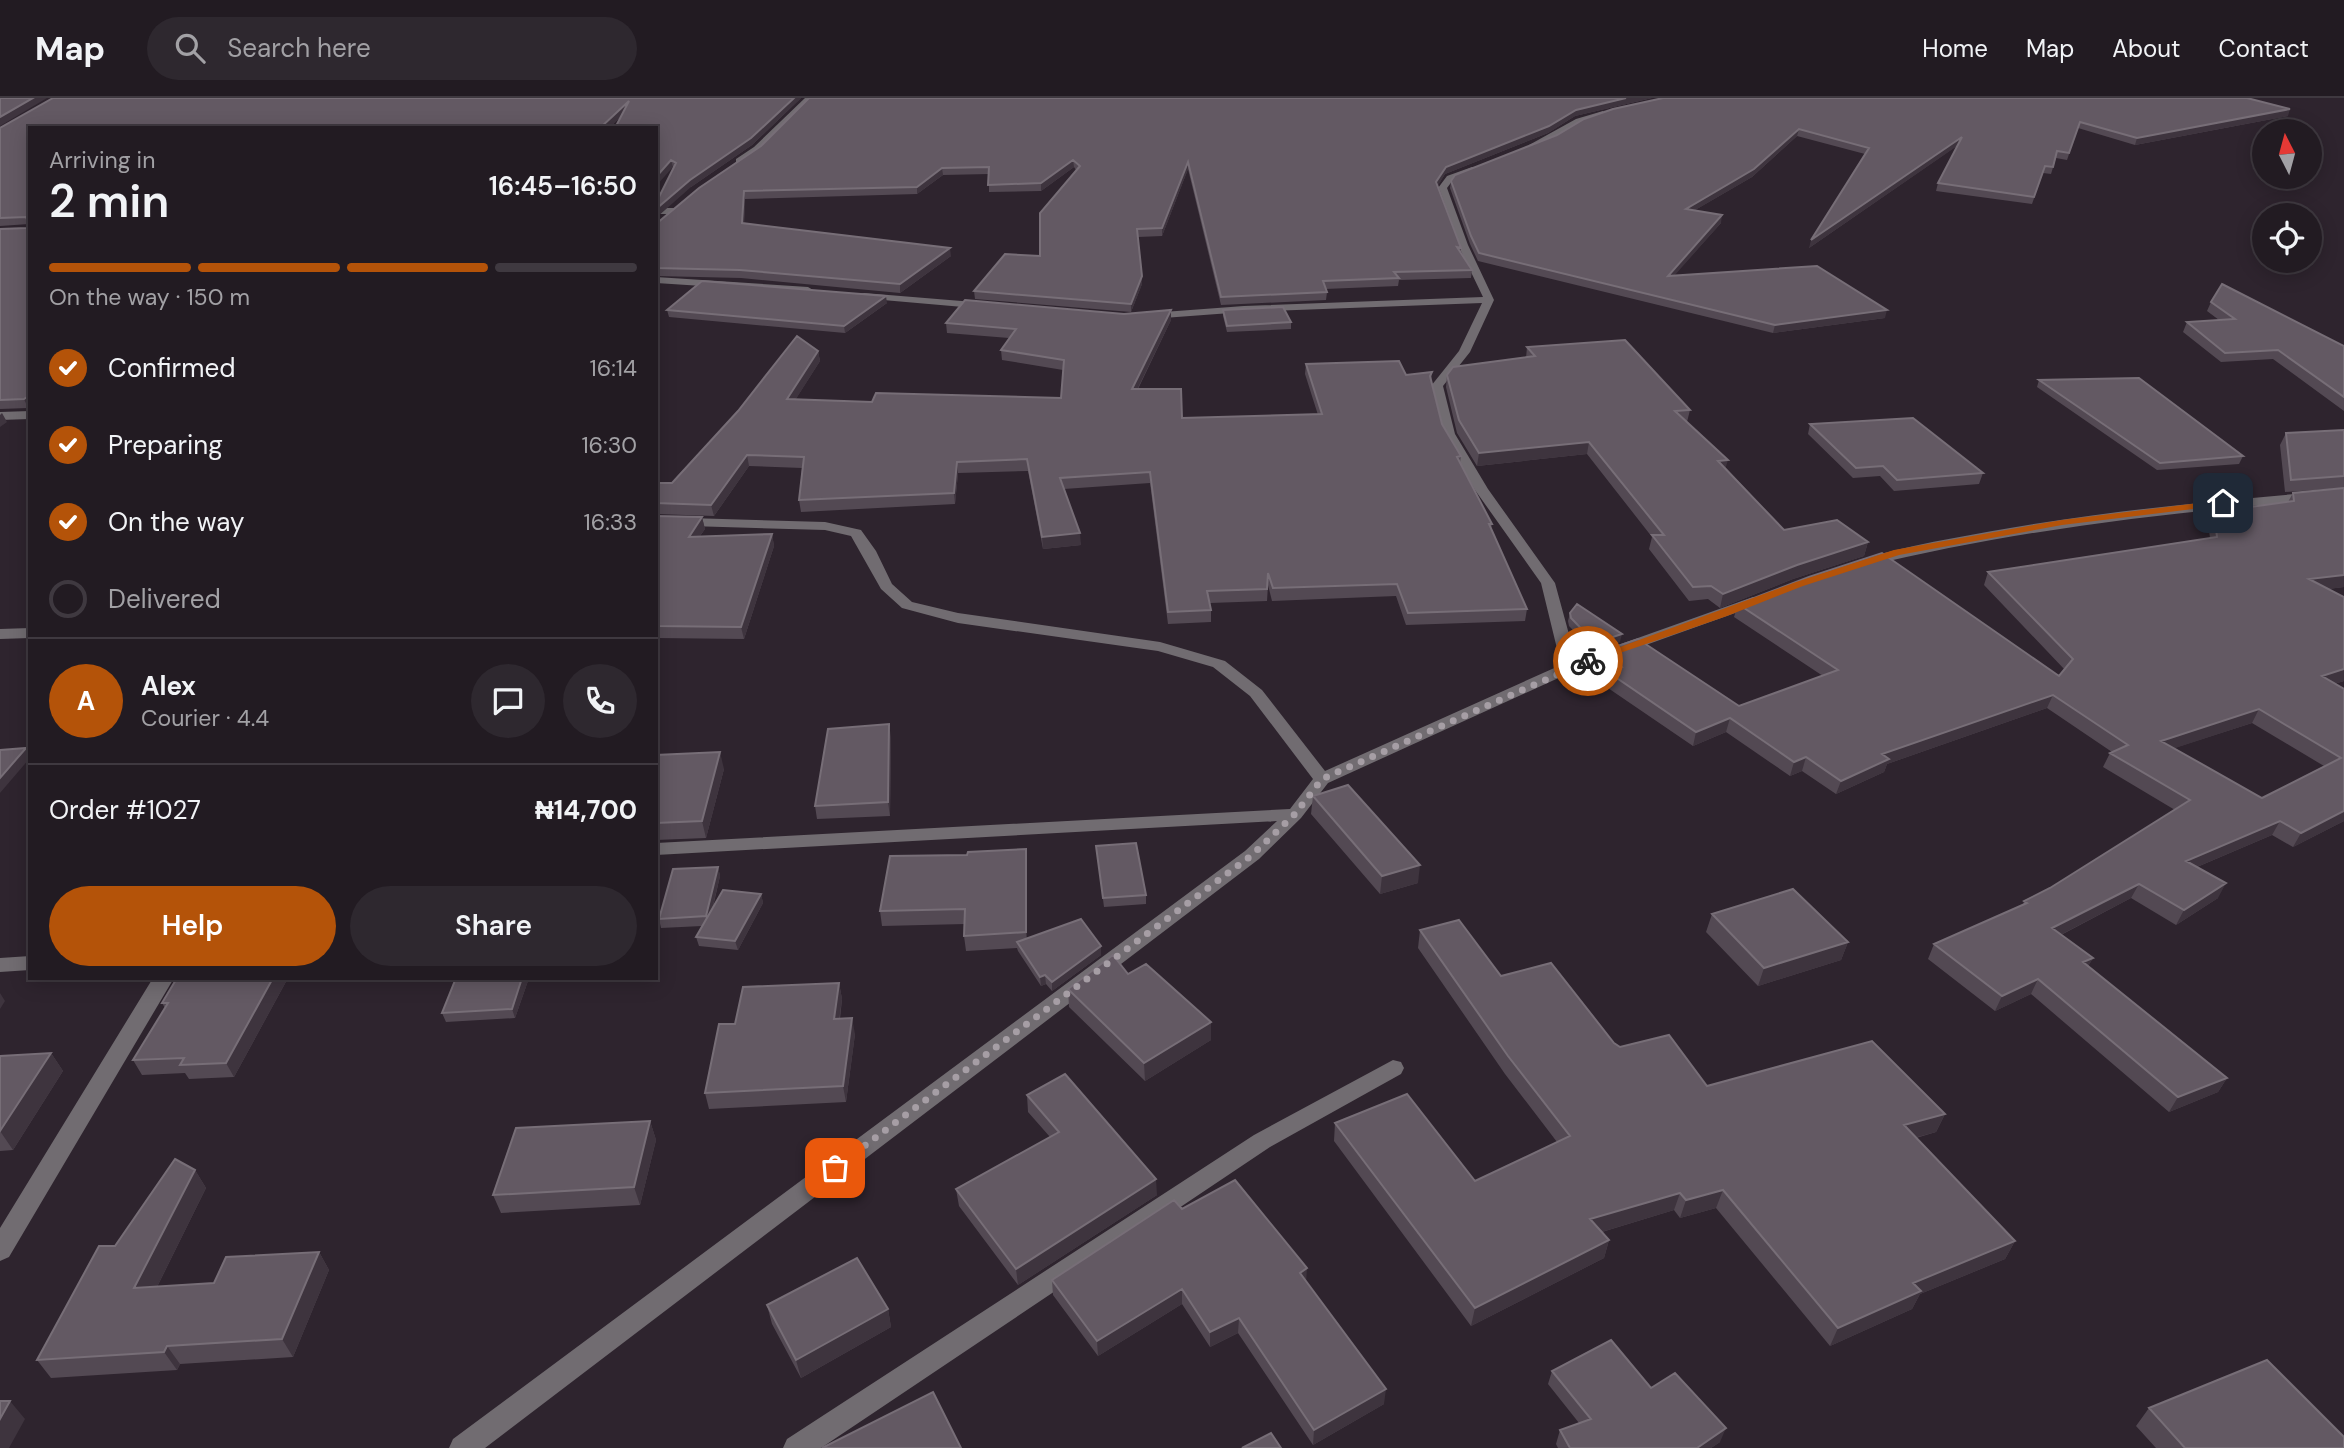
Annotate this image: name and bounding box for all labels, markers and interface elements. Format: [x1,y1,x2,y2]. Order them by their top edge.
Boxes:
search box [147,17,637,80]
text: Map [35,27,105,70]
icon: search [171,29,209,67]
text: Search here [227,31,371,65]
text: Home [1922,33,1988,64]
text: Map [2026,33,2074,64]
text: About [2112,33,2181,64]
text: Contact [2219,33,2309,64]
north arrow [2252,119,2322,189]
map controls [2252,119,2322,273]
text: Arriving in [49,145,155,175]
text: 16:45–16:50 [489,169,637,203]
text: 2 min [49,171,169,231]
button: locate [2252,203,2322,273]
text: On the way · 150 m [49,282,250,312]
icon: check [49,349,87,387]
text: Confirmed [108,351,235,385]
text: 16:14 [590,353,637,383]
icon: check [49,426,87,464]
text: Preparing [108,428,223,462]
text: 16:30 [581,430,637,460]
pin [2193,473,2253,533]
icon: home [2204,484,2242,522]
icon: check [49,503,87,541]
text: On the way [108,505,244,539]
text: 16:33 [584,507,637,537]
text: Delivered [108,582,221,616]
courier [1553,626,1623,696]
icon: bike [1569,642,1607,680]
button: chat [471,664,545,738]
button: phone [563,664,637,738]
text: Alex [141,669,196,703]
text: A [77,684,95,718]
text: Courier · 4.4 [141,703,269,733]
text: Order #1027 [49,793,201,827]
text: ₦14,700 [535,793,637,827]
button: Help [49,886,336,966]
button: Share [350,886,637,966]
pin [805,1138,865,1198]
icon: bag [816,1149,854,1187]

